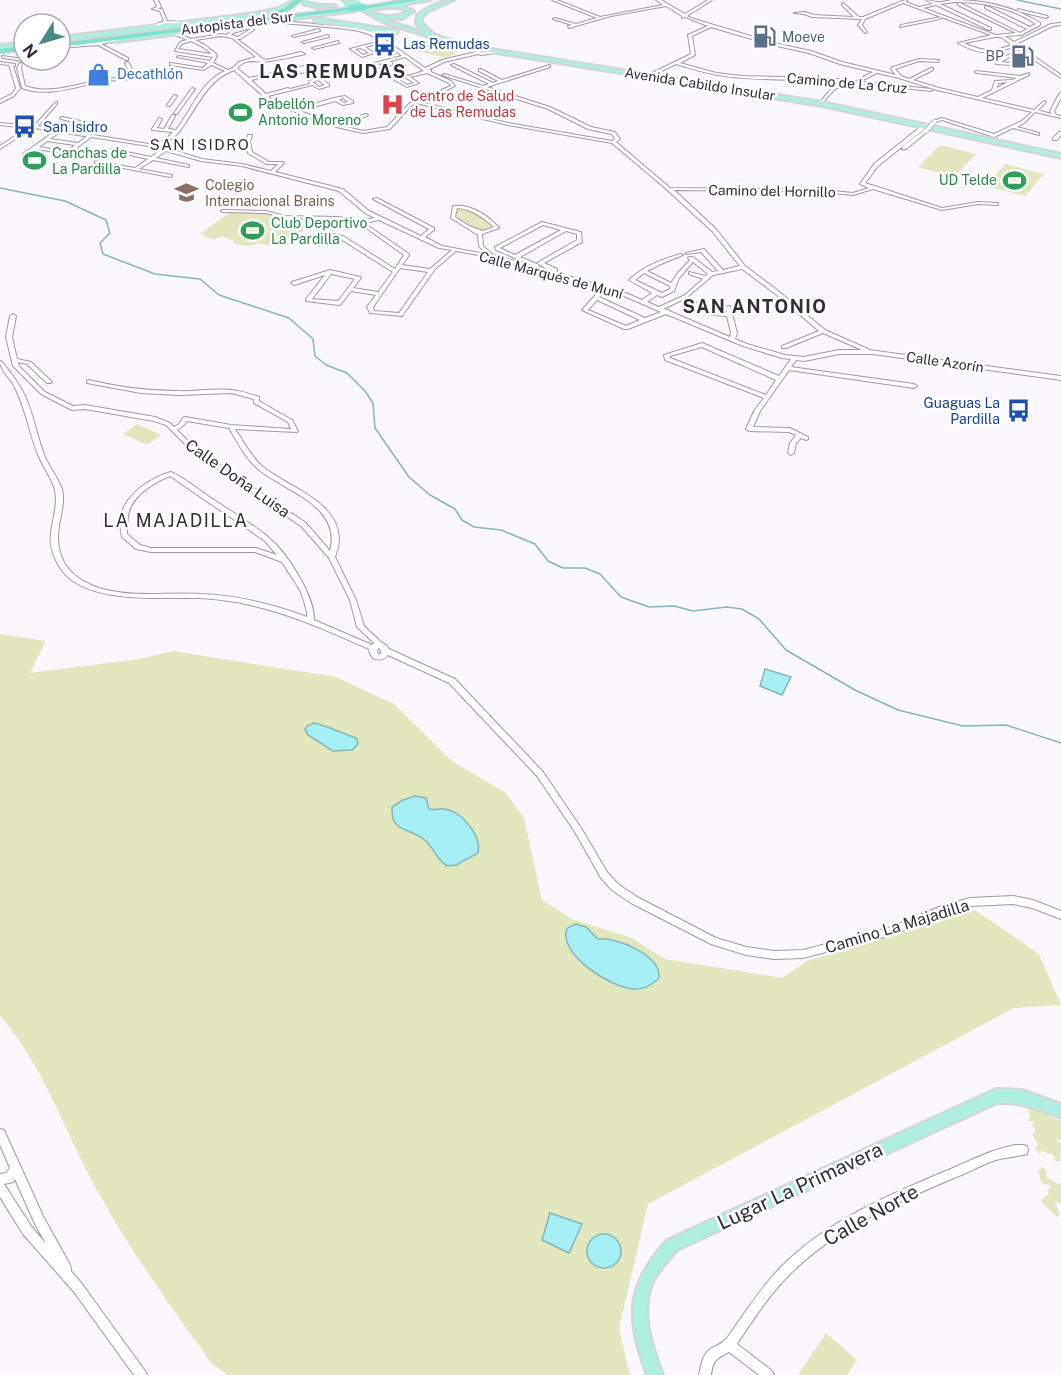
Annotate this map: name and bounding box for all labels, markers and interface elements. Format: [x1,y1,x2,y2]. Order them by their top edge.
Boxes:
street label: Autopista del Sur [180,8,294,38]
north arrow [12,12,72,72]
fuel station icon: Moeve [751,24,777,50]
place label: Moeve [782,29,825,45]
bus stop icon: Las Remudas [372,31,398,57]
place label: Las Remudas [403,36,489,52]
text: N [19,40,42,61]
fuel station icon: BP [1009,43,1035,69]
place label: BP [986,48,1004,64]
shop icon: Decathlón [86,61,112,87]
district label: LAS REMUDAS [259,61,407,82]
street label: Avenida Cabildo Insular [624,64,776,104]
place label: Decathlón [117,66,183,82]
street label: Camino de La Cruz [786,70,908,96]
place label: Centro de Salud de Las Remudas [410,88,516,120]
hospital icon: Centro de Salud de Las Remudas [379,91,405,117]
place label: Pabellón Antonio Moreno [258,96,361,128]
sports icon: Pabellón Antonio Moreno [227,99,253,125]
bus stop icon: San Isidro [12,114,38,140]
place label: San Isidro [43,119,108,135]
district label: SAN ISIDRO [150,136,250,153]
place label: Canchas de La Pardilla [52,145,127,177]
sports icon: Canchas de La Pardilla [21,148,47,174]
sports icon: UD Telde [1002,167,1028,193]
place label: UD Telde [939,172,997,188]
place label: Colegio Internacional Brains [205,177,335,209]
school or university icon: Colegio Internacional Brains [174,180,200,206]
street label: Camino del Hornillo [708,182,836,200]
place label: Club Deportivo La Pardilla [271,215,368,247]
sports icon: Club Deportivo La Pardilla [240,218,266,244]
street label: Calle Marqués de Muní [477,248,625,302]
district label: SAN ANTONIO [682,296,828,317]
street label: Calle Azorín [905,349,985,375]
place label: Guaguas La Pardilla [924,395,1000,427]
bus stop icon: Guaguas La Pardilla [1005,398,1031,424]
street label: Calle Doña Luisa [182,435,294,522]
district label: LA MAJADILLA [103,510,249,531]
street label: Camino La Majadilla [823,896,971,957]
street label: Lugar La Primavera [714,1137,886,1235]
street label: Calle Norte [819,1179,923,1251]

